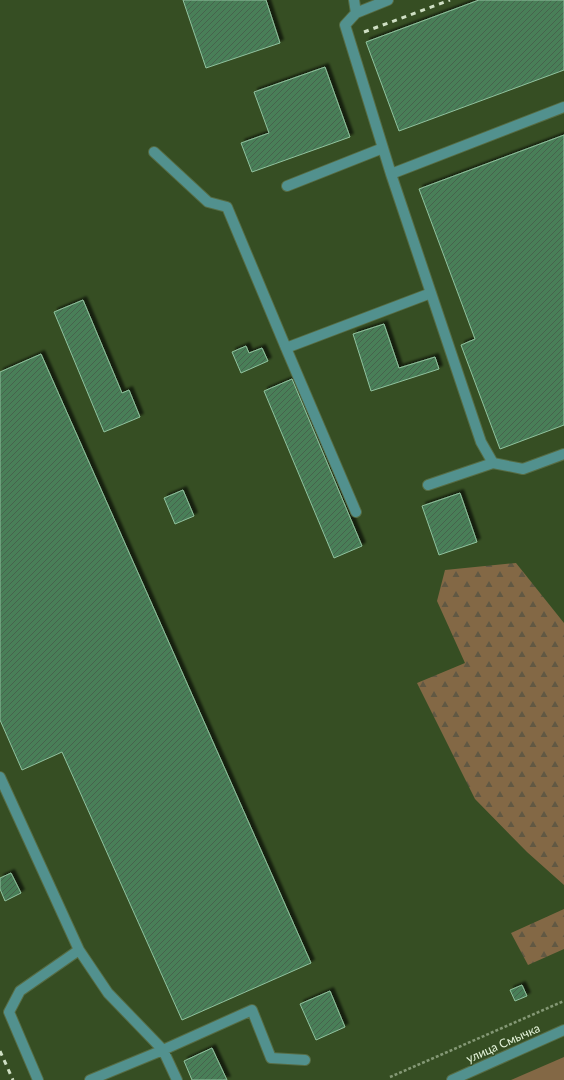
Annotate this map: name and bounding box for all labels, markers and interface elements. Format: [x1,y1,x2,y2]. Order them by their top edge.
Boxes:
street label: улица Смычка [464,1020,542,1066]

